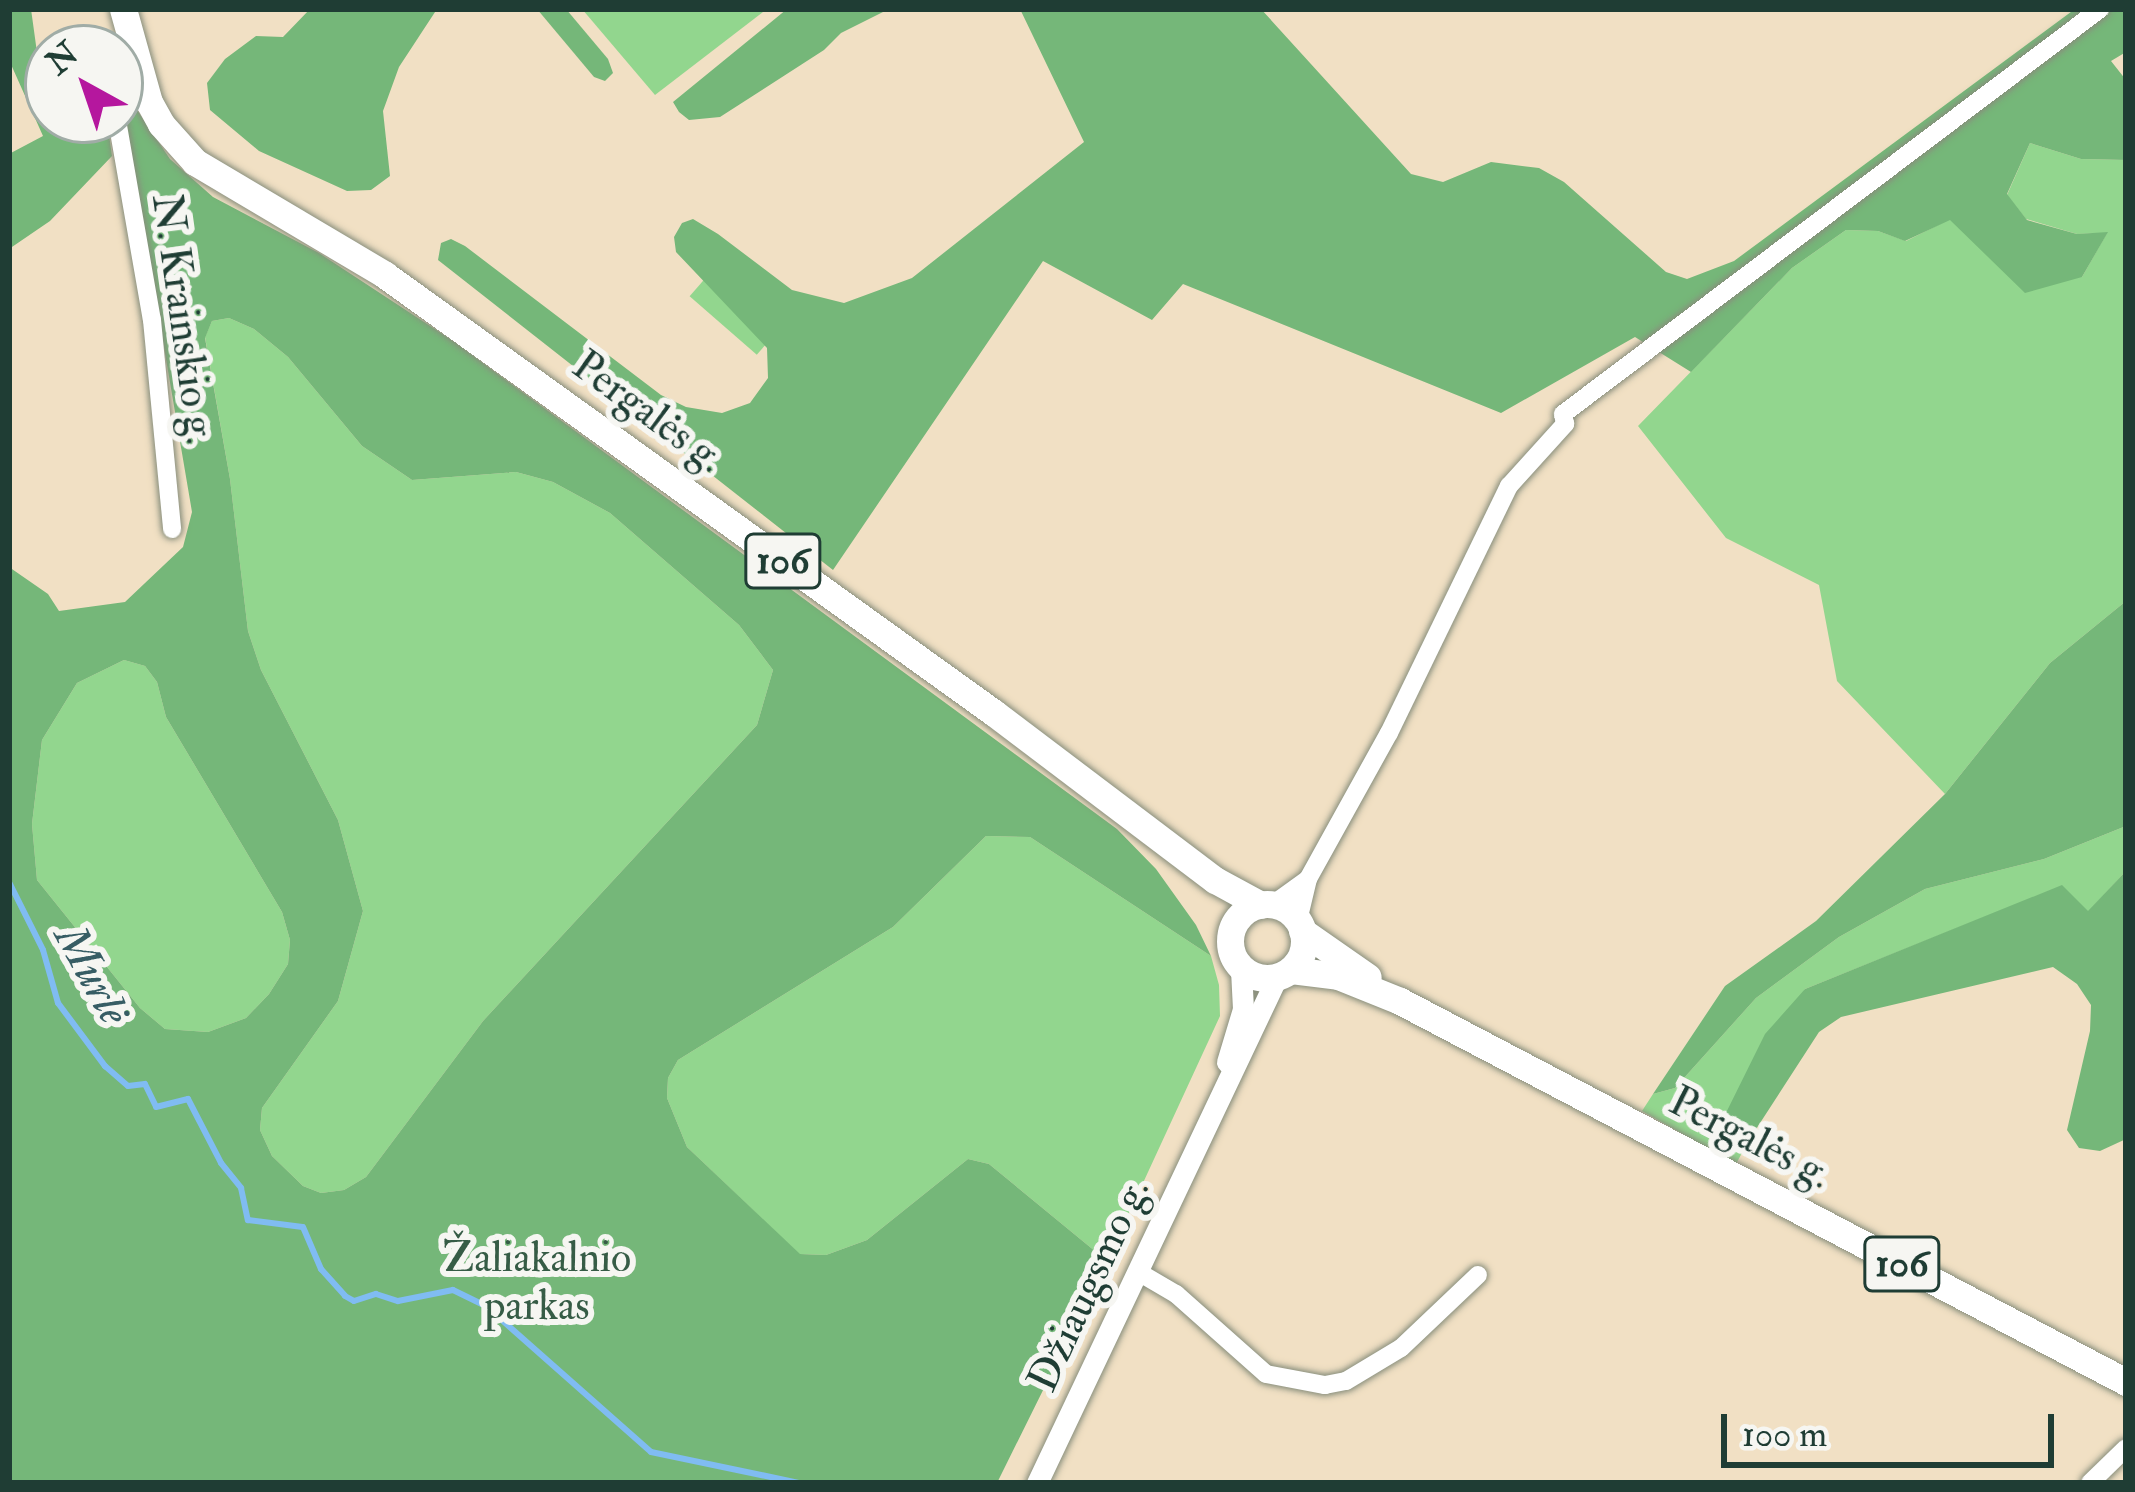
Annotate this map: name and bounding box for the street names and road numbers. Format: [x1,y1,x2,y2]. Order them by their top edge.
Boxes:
street label: N. Krainskio g. [141,191,225,447]
street label: Pergalės g. [563,340,733,484]
road number: 106 [744,528,822,594]
street label: Pergalės g. [1661,1076,1839,1200]
street label: Džiaugsmo g. [1018,1170,1160,1400]
road number: 106 [1863,1231,1941,1297]

